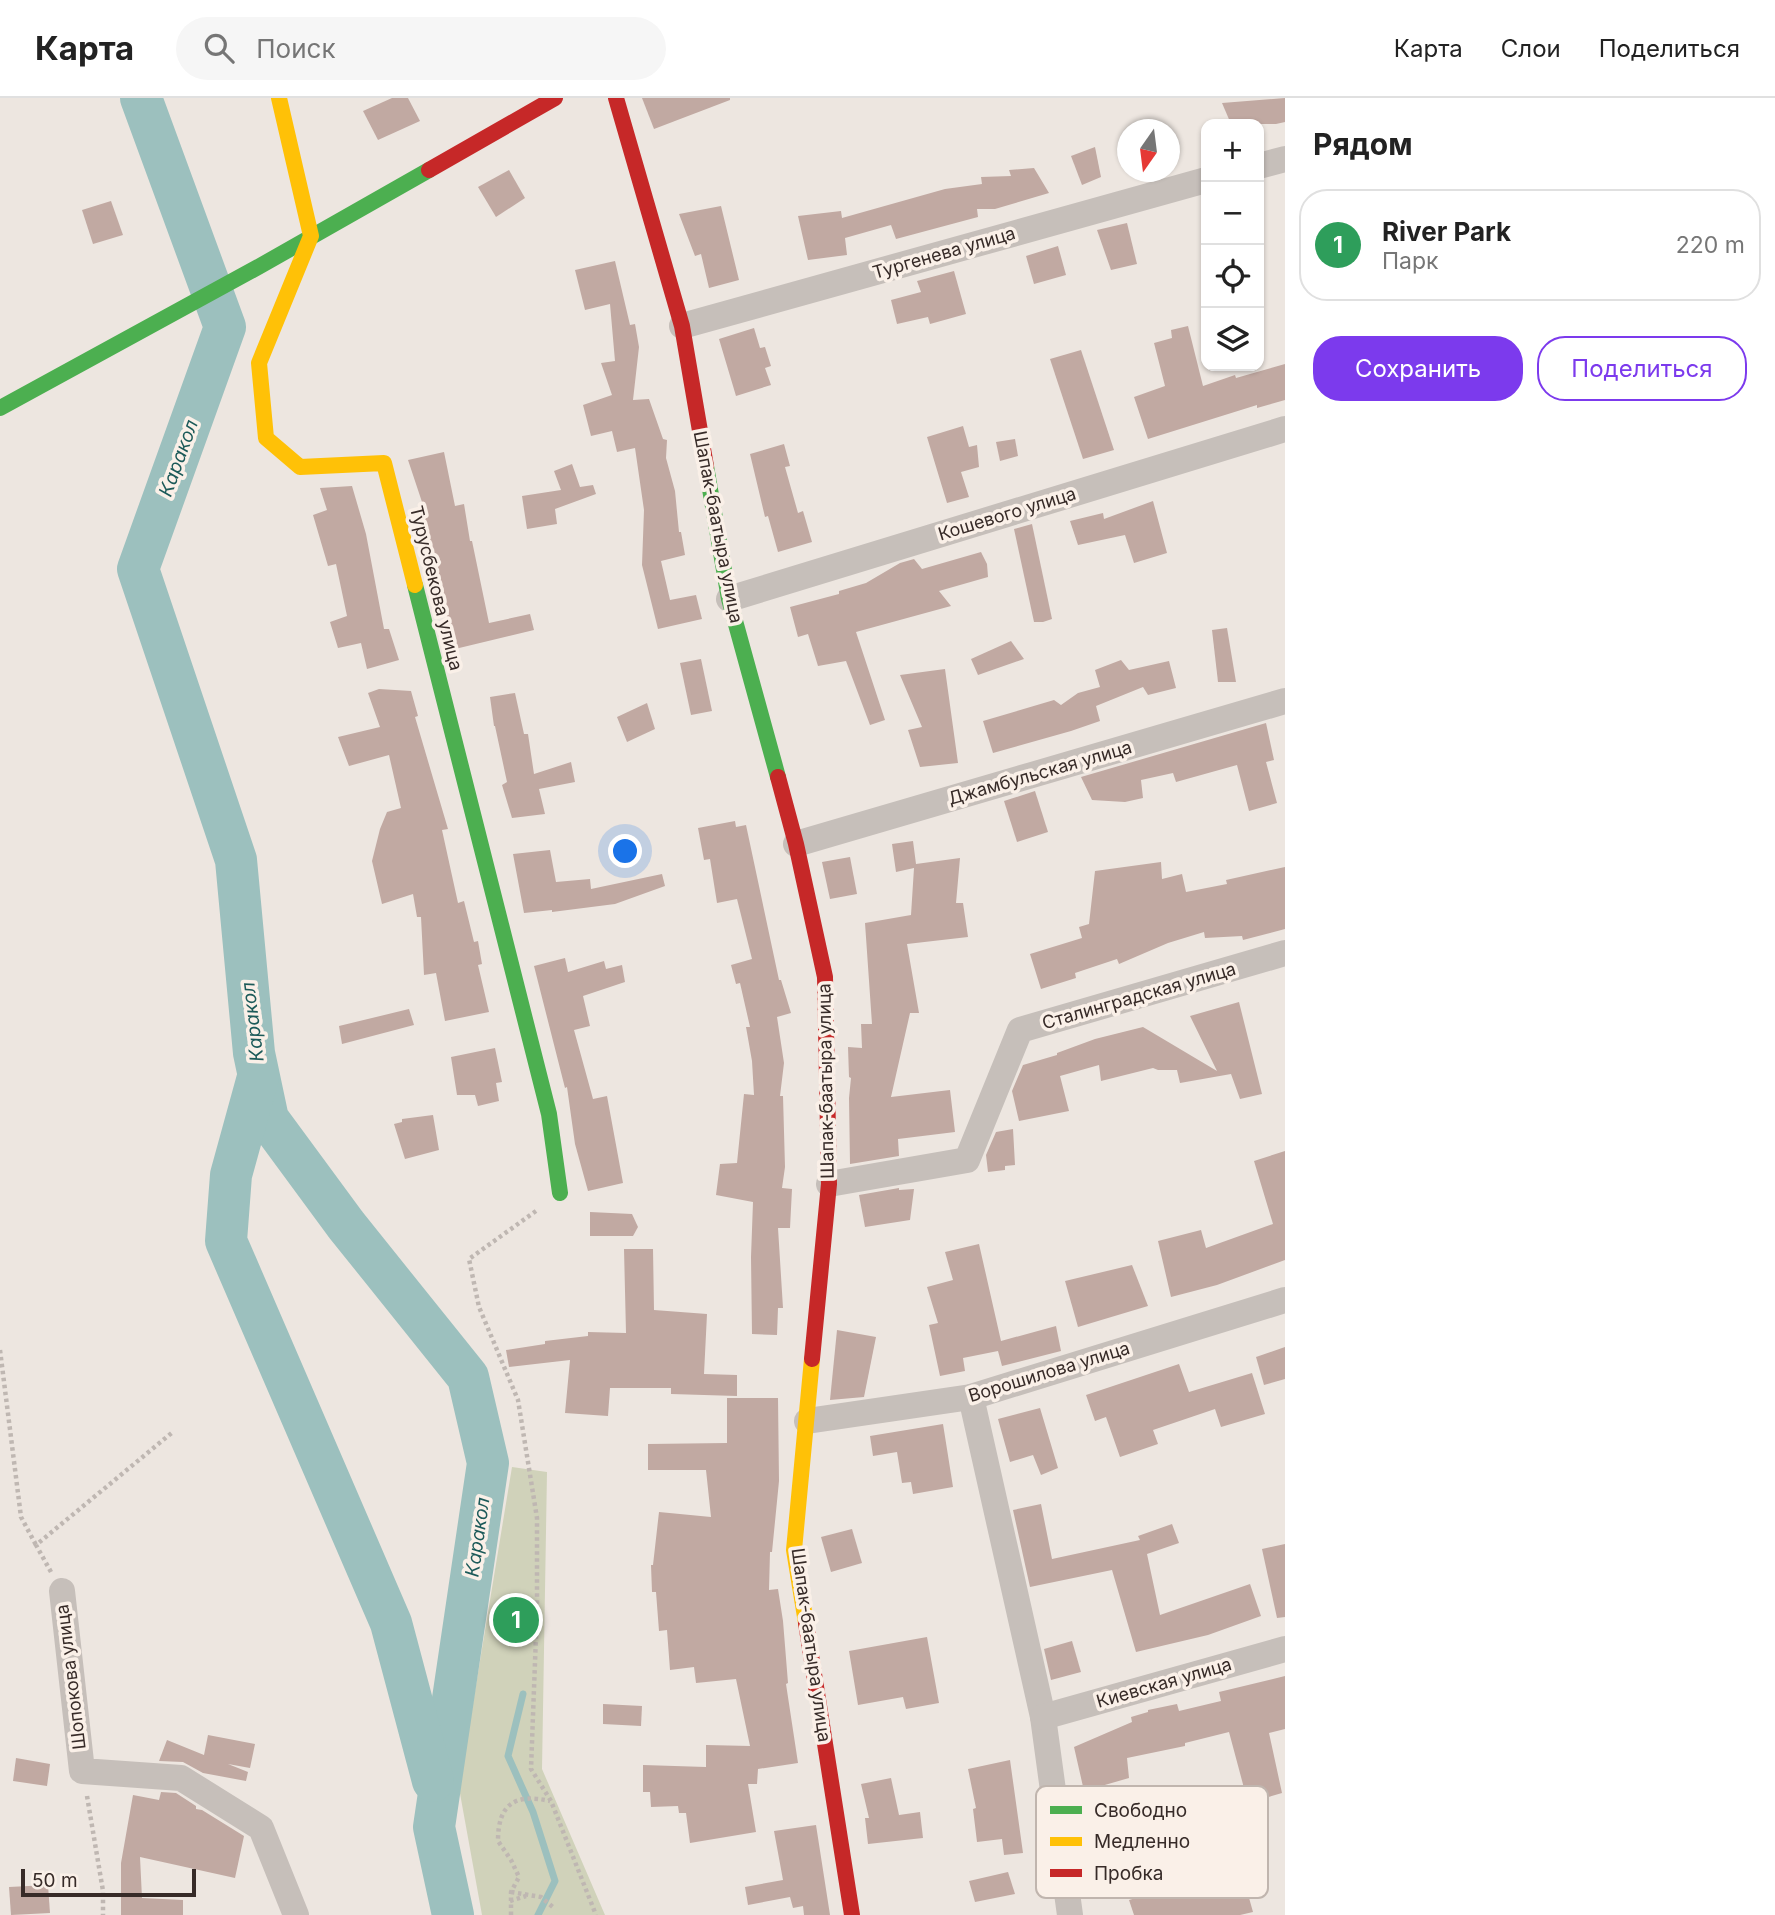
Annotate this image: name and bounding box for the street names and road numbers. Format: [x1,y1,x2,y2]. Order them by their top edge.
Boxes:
street label: Тургенева улица [870,222,1018,283]
street label: Шапак-баатыра улица [690,429,747,625]
street label: Кошевого улица [935,483,1078,544]
street label: Турусбекова улица [406,503,467,672]
street label: Джамбульская улица [946,736,1134,809]
street label: Сталинградская улица [1040,958,1238,1033]
street label: Шапак-баатыра улица [813,983,838,1179]
street label: Ворошилова улица [966,1337,1132,1406]
street label: Шапак-баатыра улица [787,1547,836,1743]
street label: Шопокова улица [51,1603,90,1751]
street label: Киевская улица [1094,1653,1234,1712]

